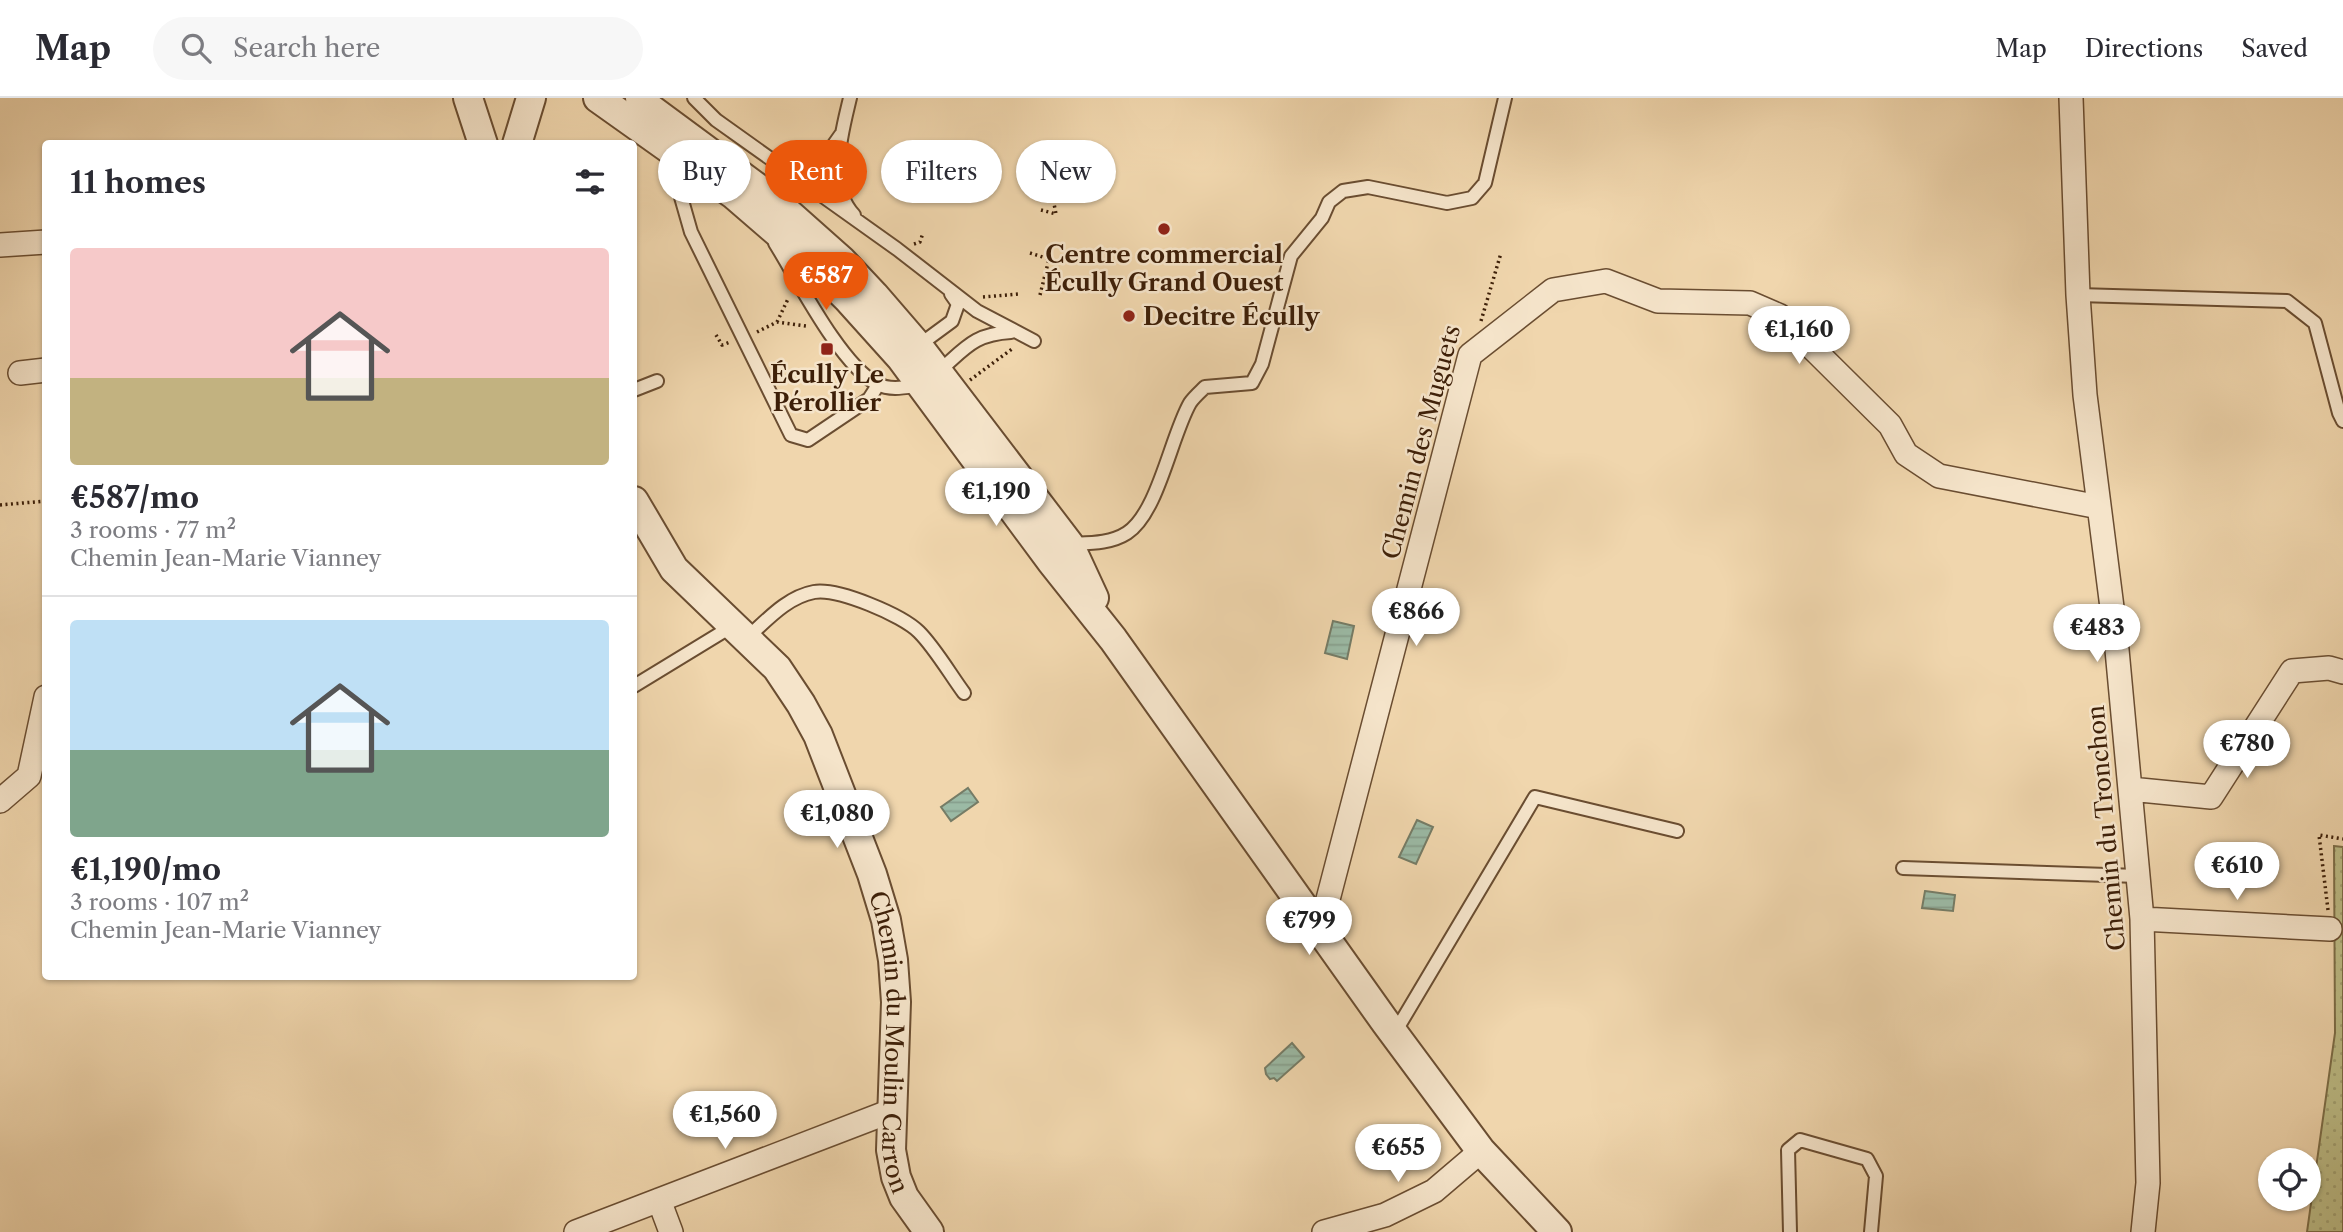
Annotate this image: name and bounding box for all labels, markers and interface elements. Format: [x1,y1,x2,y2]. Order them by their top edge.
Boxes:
search box [153,17,643,80]
text: Map [35,28,111,69]
icon: search [177,29,215,67]
text: Search here [233,32,380,64]
text: Map [1995,34,2047,63]
text: Directions [2085,34,2203,63]
text: Saved [2241,34,2308,63]
chip: Buy [658,140,751,203]
chip: Rent [765,140,867,203]
chip: Filters [881,140,1002,203]
chip: New [1016,140,1116,203]
icon: filters [571,163,609,201]
text: 11 homes [70,164,206,201]
marker: Centre commercial Écully Grand Ouest [1156,221,1172,237]
place label: Centre commercial Écully Grand Ouest [1045,240,1284,297]
pin: €587 [785,252,867,312]
text: €587 [799,261,853,289]
icon: home [277,293,403,419]
place label: Decitre Écully [1143,302,1321,331]
pin: €1,160 [1742,306,1856,366]
marker: Decitre Écully [1121,308,1137,324]
text: €1,160 [1764,315,1834,343]
street label: Chemin des Muguets [1376,322,1466,562]
marker: Écully Le Pérollier [819,341,835,357]
place label: Écully Le Pérollier [770,360,884,417]
pin: €1,190 [939,468,1053,528]
text: €1,190 [961,477,1031,505]
text: €587/mo [70,479,199,516]
text: 3 rooms · 77 m² [70,516,236,544]
text: Chemin Jean-Marie Vianney [70,544,381,572]
pin: €866 [1375,588,1457,648]
text: €866 [1388,597,1444,625]
pin: €483 [2056,604,2138,664]
text: €483 [2069,613,2125,641]
icon: home [277,665,403,791]
street label: Chemin du Tronchon [2081,704,2131,952]
pin: €780 [2206,720,2288,780]
text: €780 [2219,729,2275,757]
pin: €1,080 [780,790,894,850]
text: €1,080 [800,799,874,827]
pin: €610 [2196,842,2278,902]
text: €1,190/mo [70,851,221,888]
text: €610 [2210,851,2264,879]
text: 3 rooms · 107 m² [70,888,249,916]
street label: Chemin du Moulin Carron [864,888,915,1197]
pin: €799 [1268,898,1350,957]
text: €799 [1282,906,1336,934]
text: Chemin Jean-Marie Vianney [70,916,381,944]
pin: €1,560 [668,1091,782,1151]
text: €1,560 [689,1100,761,1128]
pin: €655 [1357,1124,1439,1184]
text: €655 [1371,1133,1425,1161]
map controls [2258,1148,2321,1211]
button: locate [2258,1148,2321,1211]

